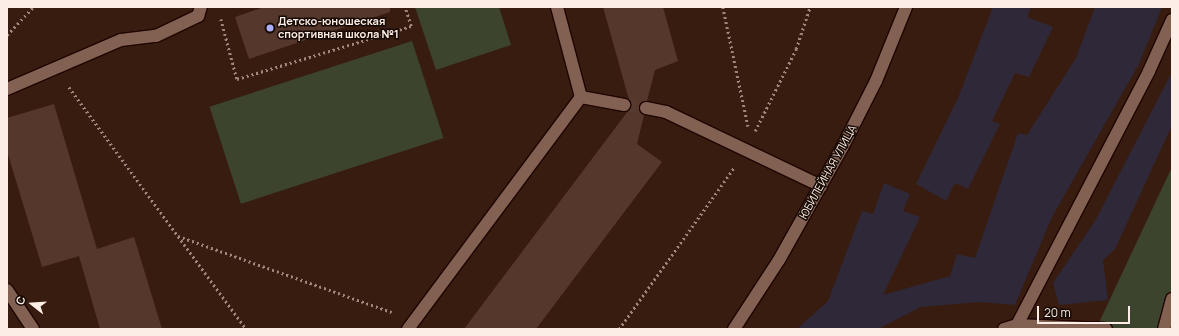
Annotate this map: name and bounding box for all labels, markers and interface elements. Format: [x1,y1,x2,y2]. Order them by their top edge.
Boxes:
place label: Детско-юношеская спортивная школа №1 [278,15,399,41]
marker: Детско-юношеская спортивная школа №1 [265,23,275,33]
street label: ЮБИЛЕЙНАЯ УЛИЦА [797,123,859,221]
north arrow [12,284,52,324]
text: С [12,294,28,306]
scale bar [1039,298,1132,324]
text: 20 m [1044,304,1071,321]

